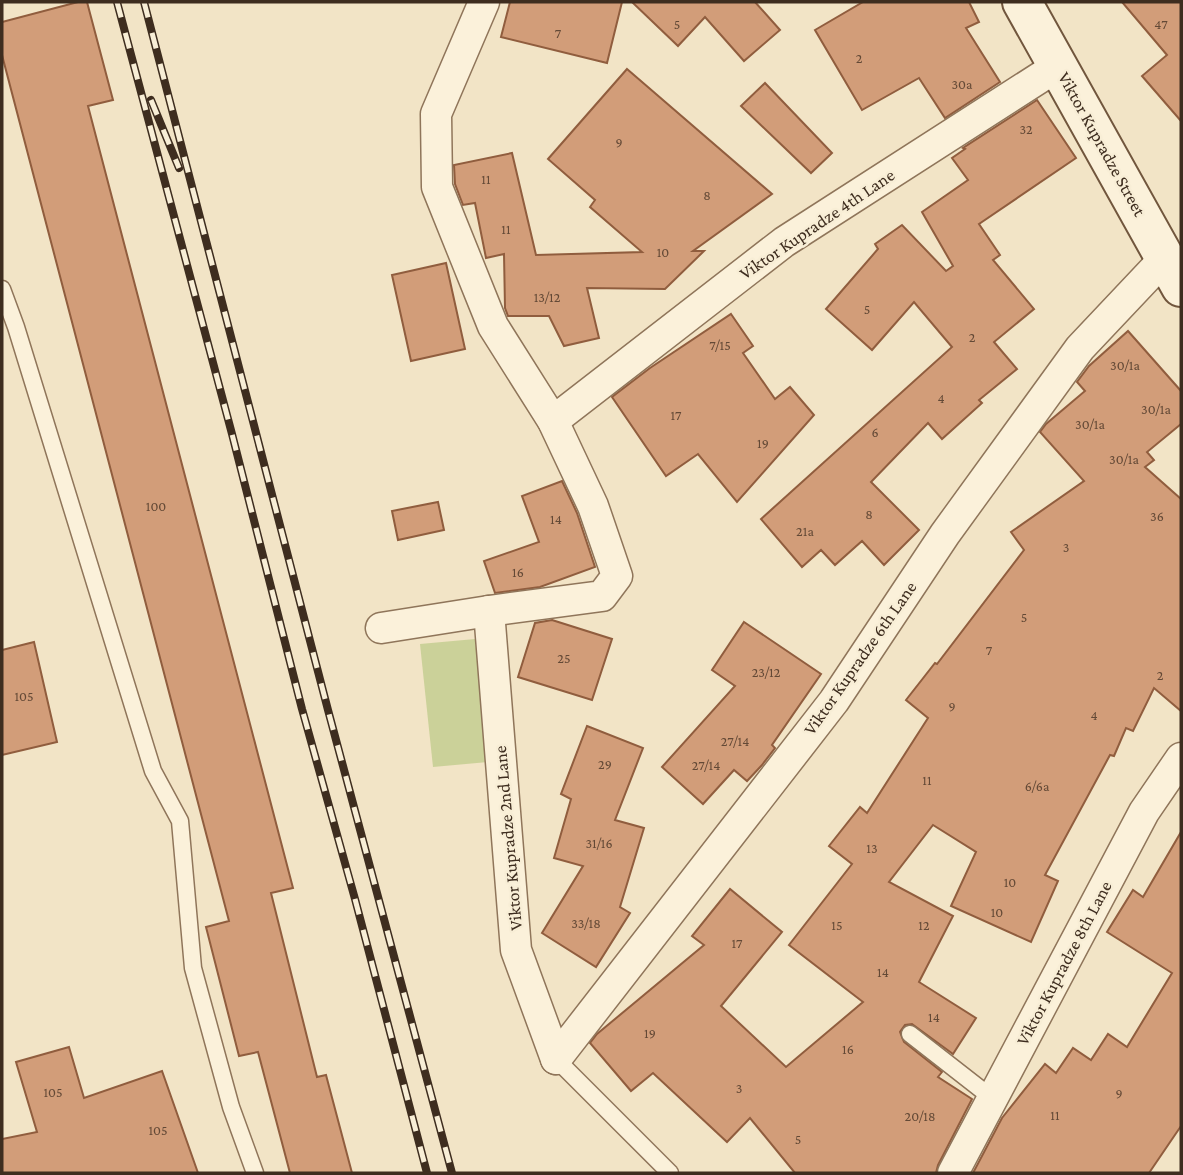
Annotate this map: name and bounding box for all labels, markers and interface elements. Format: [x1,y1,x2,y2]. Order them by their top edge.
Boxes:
house number: 5 [674,16,680,32]
house number: 47 [1154,16,1168,32]
house number: 7 [555,25,562,41]
house number: 2 [856,50,863,66]
street label: Viktor Kupradze Street [1054,68,1150,221]
house number: 30a [951,76,973,92]
house number: 32 [1019,121,1033,137]
house number: 9 [615,134,623,150]
street label: Viktor Kupradze 4th Lane [736,165,898,283]
house number: 11 [481,171,491,187]
house number: 8 [703,187,711,203]
house number: 11 [501,221,511,237]
house number: 10 [657,244,669,260]
house number: 13/12 [534,289,561,305]
house number: 5 [864,301,870,317]
house number: 2 [969,329,976,345]
house number: 7/15 [709,337,731,353]
house number: 30/1a [1110,357,1140,373]
house number: 4 [937,390,945,406]
house number: 30/1a [1141,401,1171,417]
house number: 17 [670,407,682,423]
house number: 30/1a [1075,416,1105,432]
house number: 6 [871,424,879,440]
house number: 19 [757,435,769,451]
house number: 30/1a [1109,451,1139,467]
house number: 100 [146,498,166,514]
house number: 8 [865,506,873,522]
house number: 36 [1150,508,1164,524]
house number: 14 [550,511,562,527]
house number: 21a [796,523,814,539]
house number: 3 [1063,539,1069,555]
house number: 16 [512,564,524,580]
street label: Viktor Kupradze 6th Lane [799,577,921,739]
house number: 5 [1021,609,1027,625]
house number: 7 [986,642,993,658]
house number: 25 [557,650,571,666]
house number: 23/12 [752,664,781,680]
house number: 2 [1157,667,1164,683]
house number: 105 [14,688,34,704]
house number: 9 [948,698,956,714]
house number: 4 [1090,707,1098,723]
house number: 27/14 [721,733,749,749]
street label: Viktor Kupradze 2nd Lane [490,745,526,931]
house number: 29 [598,756,612,772]
house number: 27/14 [692,757,720,773]
house number: 11 [922,772,932,788]
house number: 6/6a [1025,778,1050,794]
house number: 31/16 [585,835,613,851]
house number: 13 [866,840,878,856]
house number: 10 [1004,874,1016,890]
street label: Viktor Kupradze 8th Lane [1012,877,1116,1049]
house number: 10 [991,904,1003,920]
house number: 33/18 [571,915,601,931]
house number: 15 [831,917,843,933]
house number: 12 [918,917,930,933]
house number: 17 [731,935,743,951]
house number: 14 [877,964,889,980]
house number: 14 [928,1009,940,1025]
house number: 19 [644,1025,656,1041]
house number: 16 [842,1041,854,1057]
house number: 3 [736,1080,742,1096]
house number: 105 [43,1084,63,1100]
house number: 9 [1115,1085,1123,1101]
house number: 11 [1050,1107,1060,1123]
house number: 20/18 [905,1108,935,1124]
house number: 105 [148,1122,168,1138]
house number: 5 [795,1131,801,1147]

